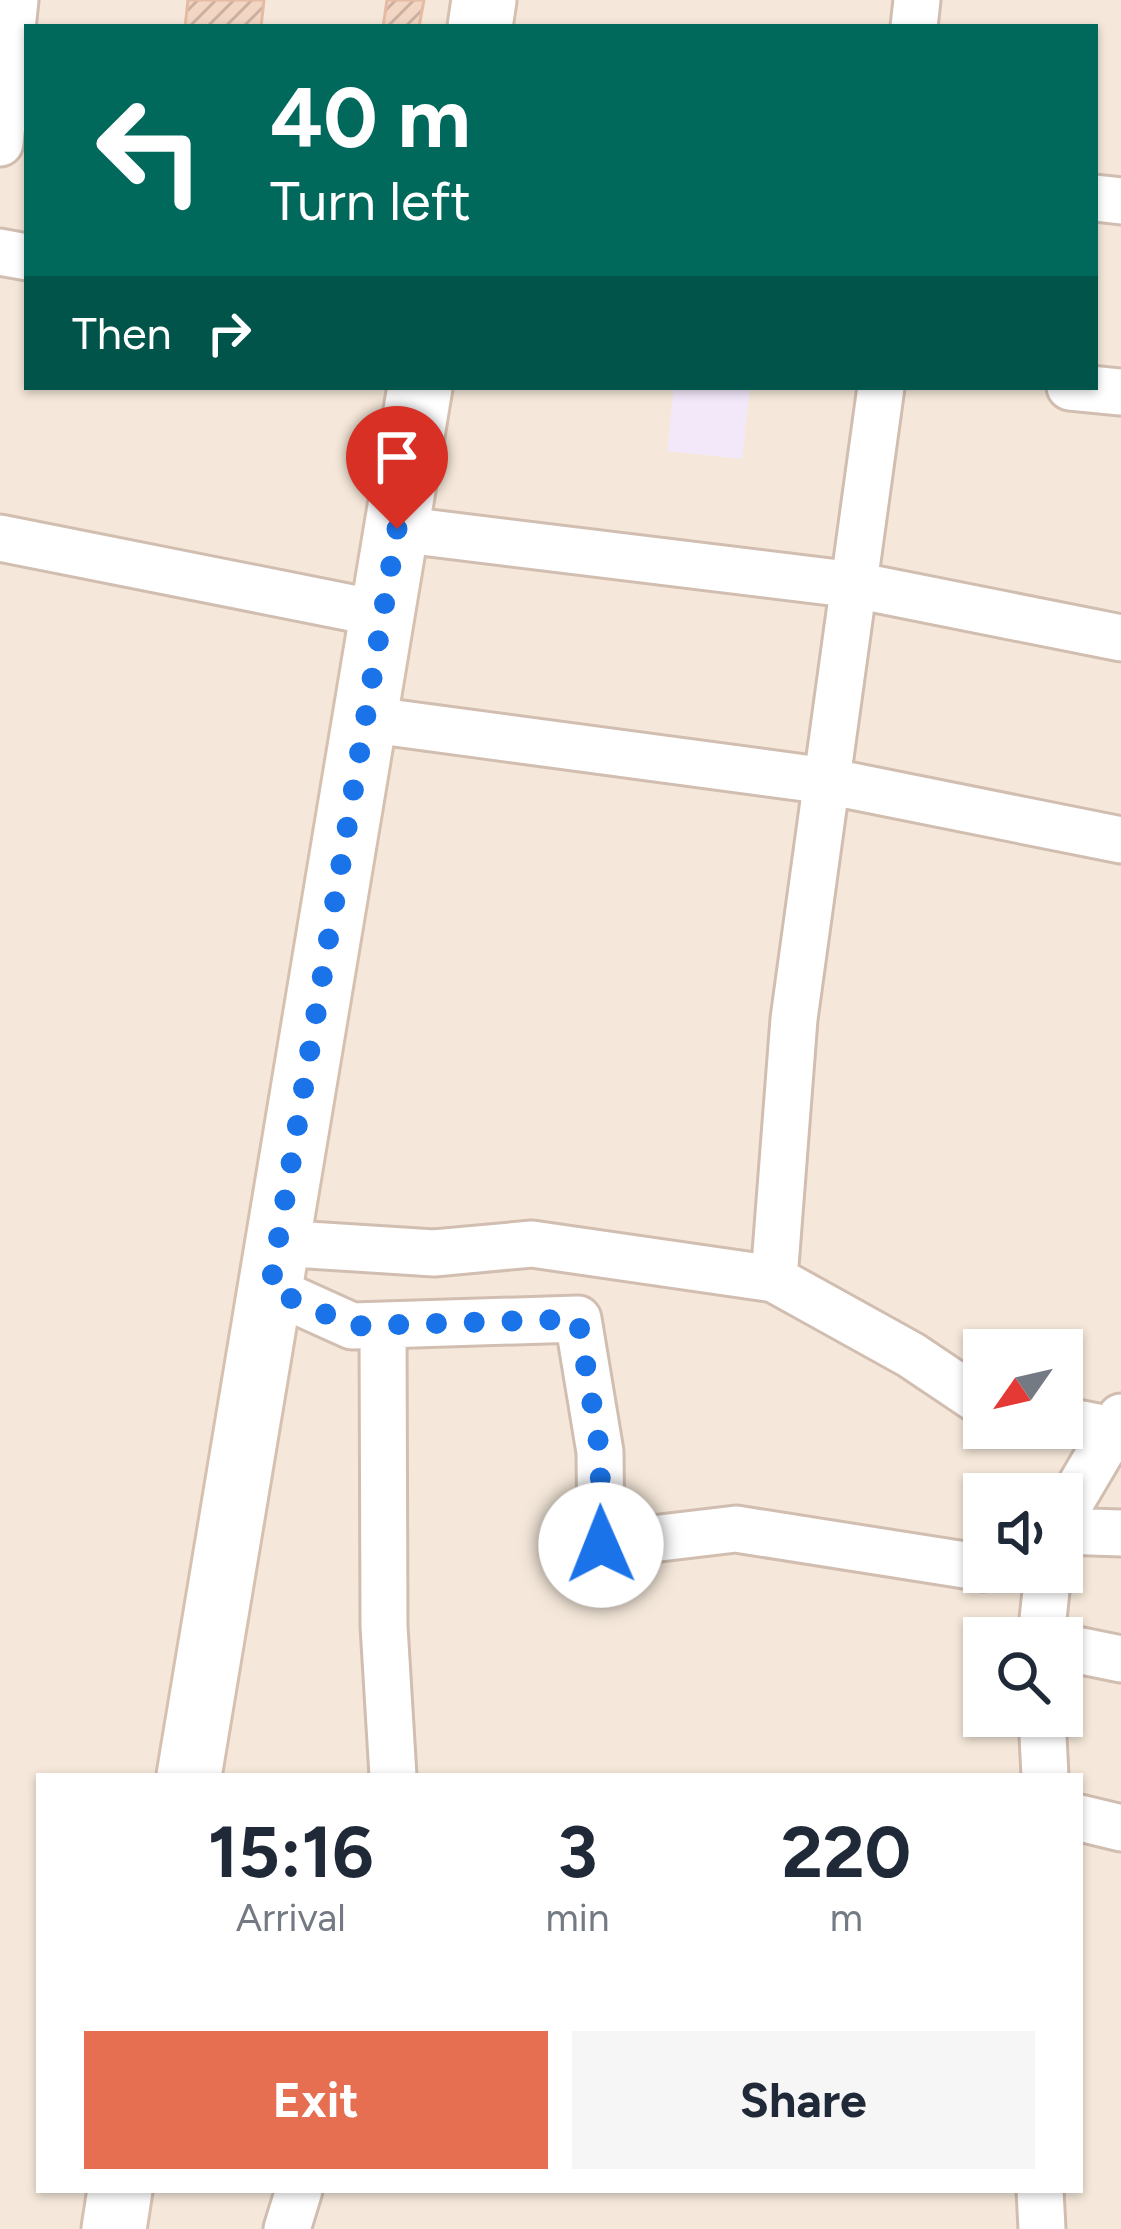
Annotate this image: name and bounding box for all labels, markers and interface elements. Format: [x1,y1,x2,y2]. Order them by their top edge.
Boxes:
text: 40 m [270,67,471,168]
icon: left [72,72,228,228]
text: Turn left [270,169,471,234]
icon: right [196,300,262,366]
text: Then [72,306,172,360]
pin [346,406,448,529]
icon: arrive [364,424,430,490]
north arrow [963,1329,1083,1449]
map controls [963,1329,1083,1737]
button: sound [963,1473,1083,1593]
position arrow [538,1482,664,1608]
button: search [963,1617,1083,1737]
text: 15:16 [208,1809,374,1895]
text: 3 [557,1809,598,1895]
text: 220 [781,1809,911,1895]
text: Arrival [236,1894,346,1941]
text: min [545,1894,609,1941]
text: m [830,1894,863,1941]
button: Exit [84,2031,548,2169]
button: Share [572,2031,1035,2169]

